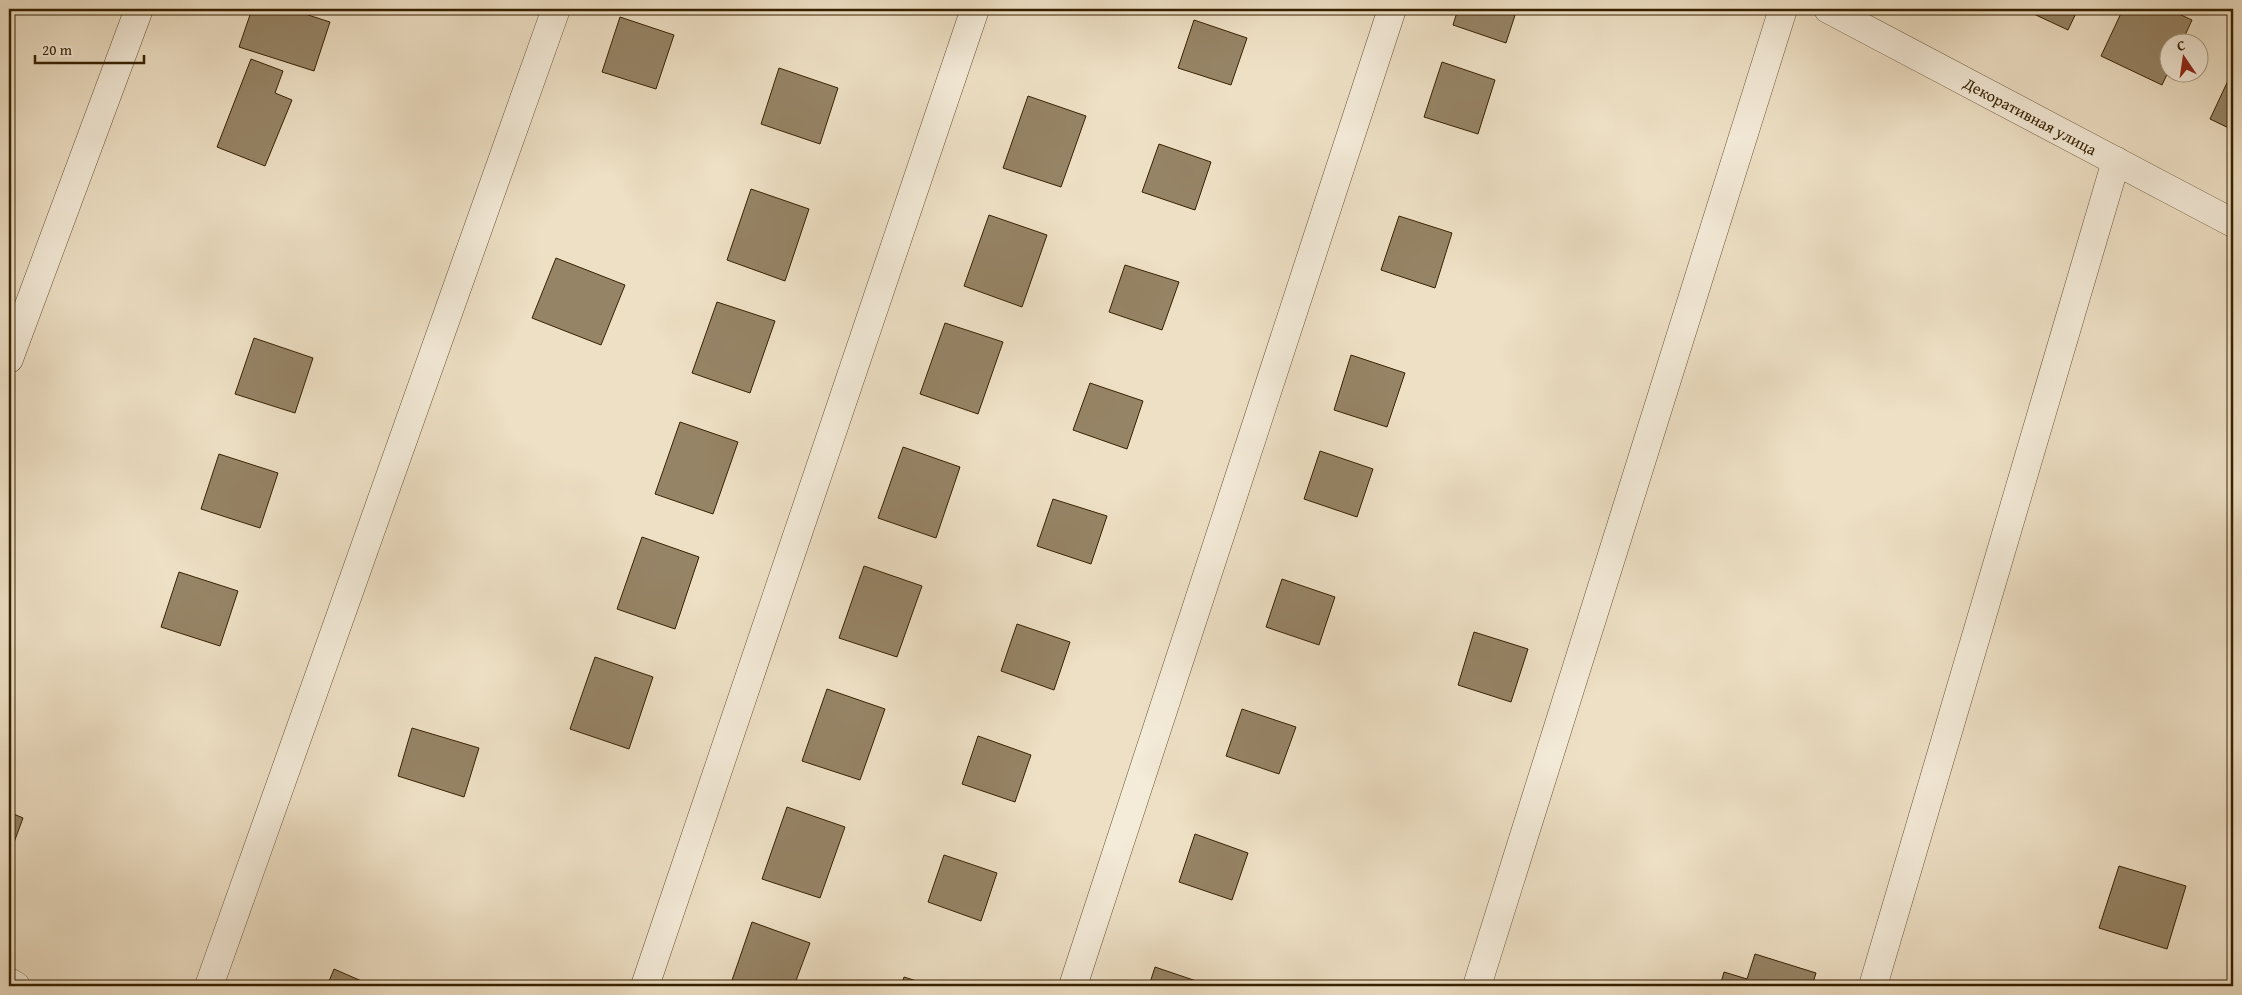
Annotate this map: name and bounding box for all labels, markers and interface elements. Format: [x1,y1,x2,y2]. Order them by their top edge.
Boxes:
scale bar [35,32,144,64]
north arrow [2160,32,2210,82]
text: С [2175,35,2187,56]
text: 20 m [42,39,73,60]
street label: Декоративная улица [1959,70,2102,161]

